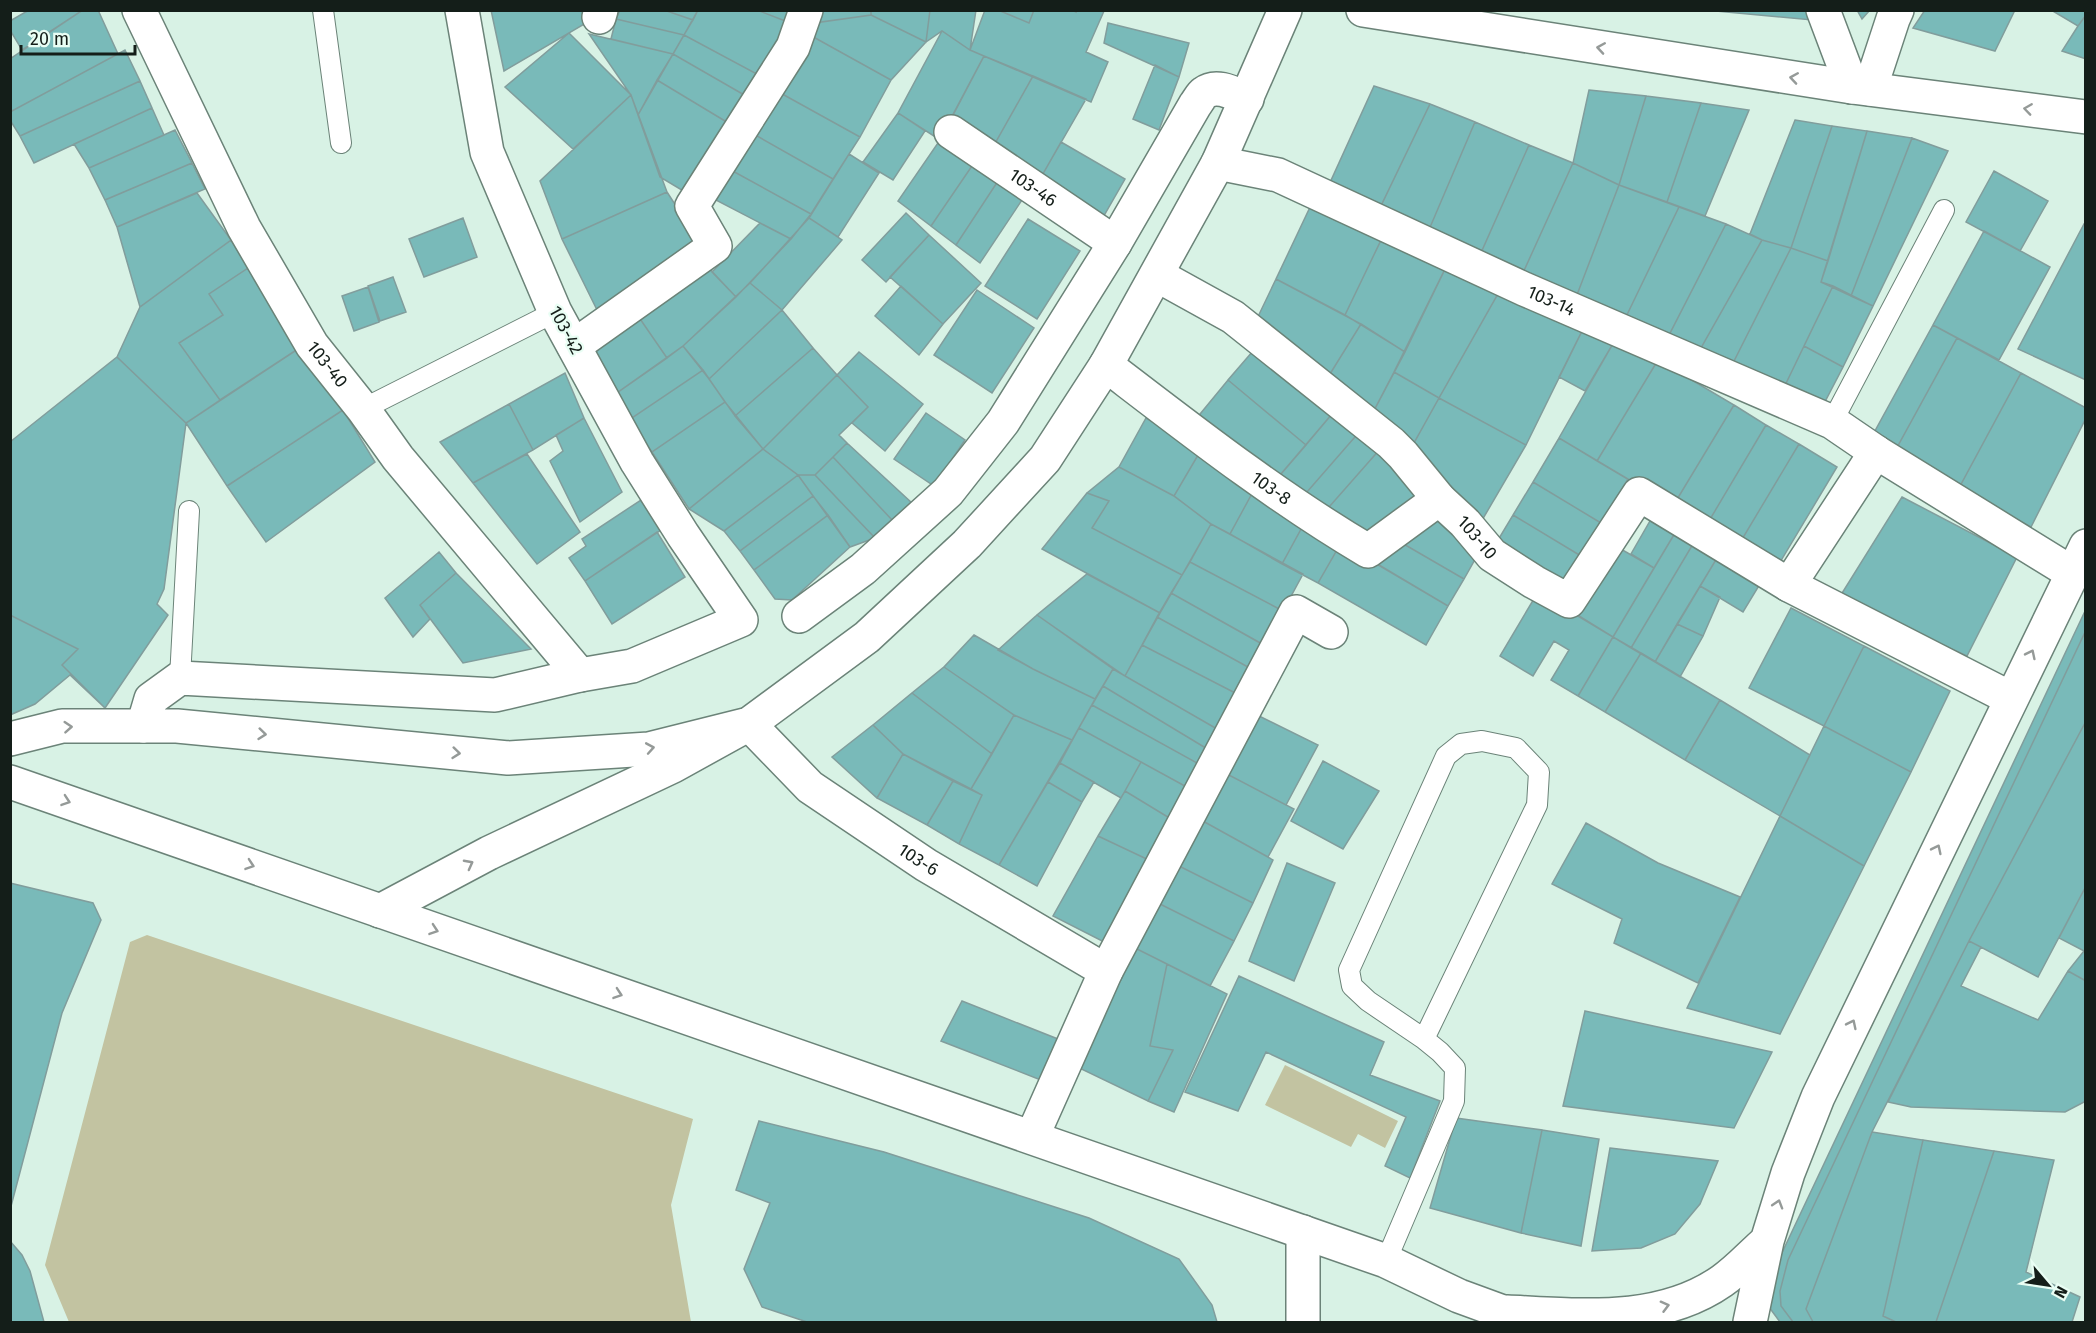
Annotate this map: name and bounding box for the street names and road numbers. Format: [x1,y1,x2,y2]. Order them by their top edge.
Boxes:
street label: 103-46 [1005,164,1061,211]
street label: 103-14 [1524,281,1579,321]
street label: 103-42 [544,302,588,358]
street label: 103-40 [302,337,353,392]
street label: 103-8 [1247,467,1295,510]
street label: 103-10 [1453,511,1502,564]
street label: 103-6 [894,839,942,881]

